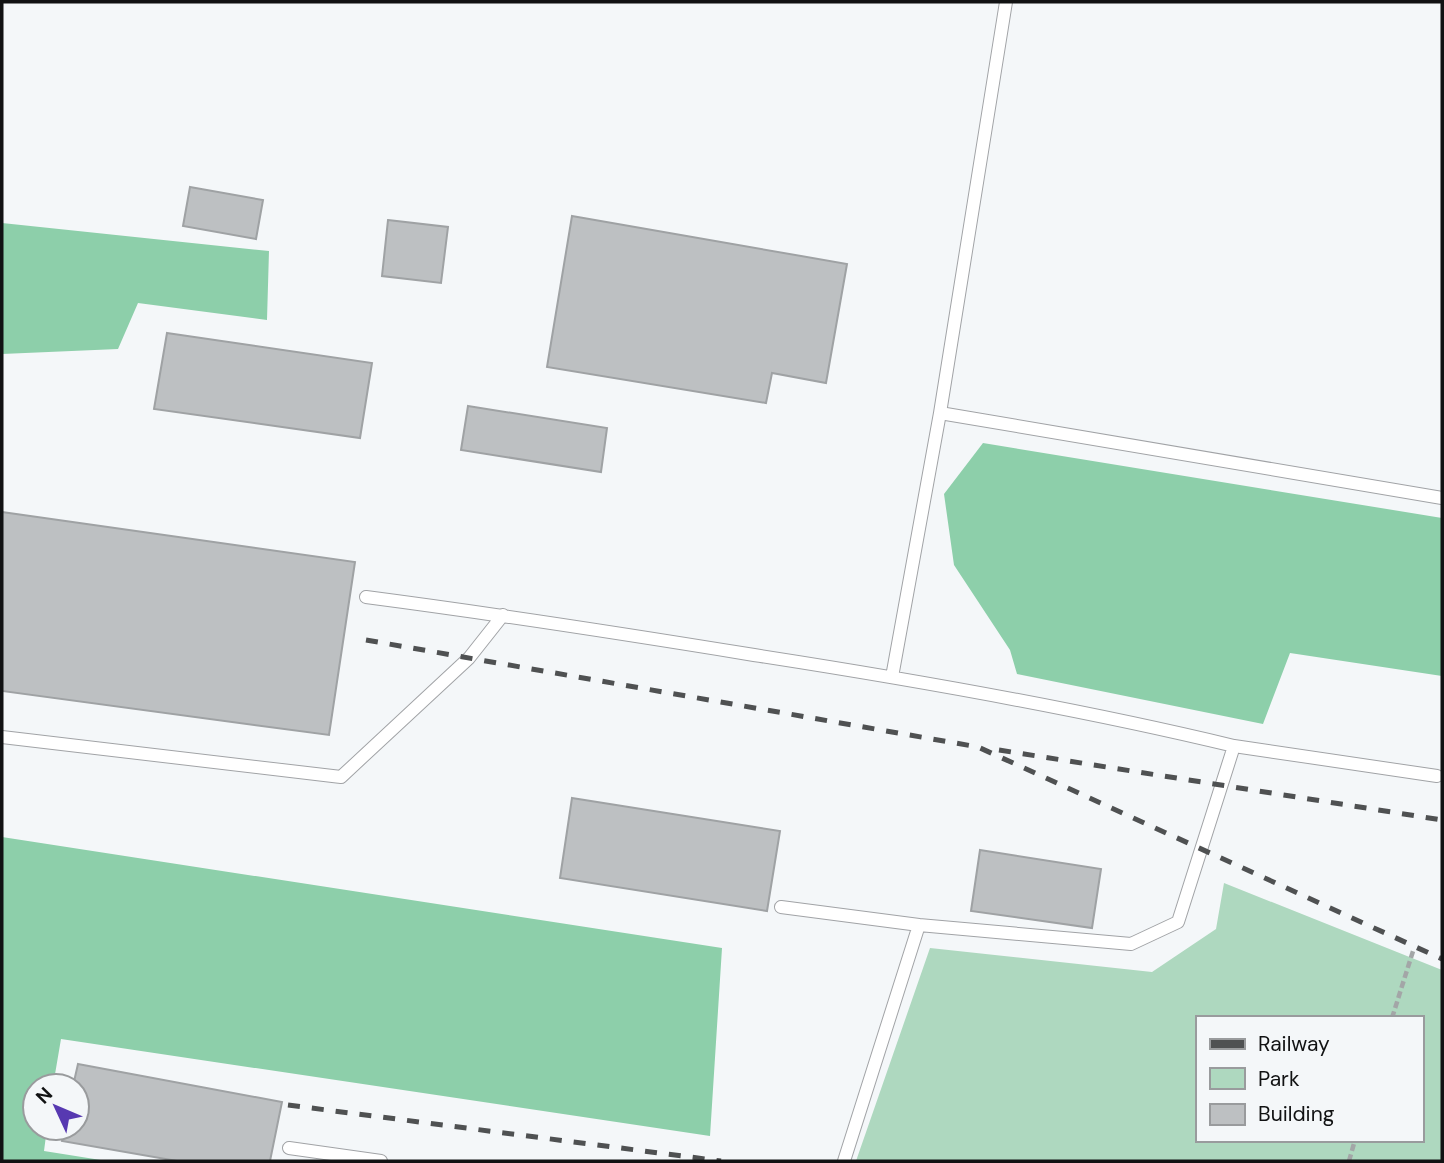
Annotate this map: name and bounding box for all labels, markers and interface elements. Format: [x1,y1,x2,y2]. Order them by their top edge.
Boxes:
legend [1196,1016,1423,1142]
text: Railway [1258,1030,1330,1058]
text: Park [1258,1065,1300,1093]
north arrow [21,1072,91,1142]
text: N [30,1082,58,1109]
text: Building [1258,1100,1335,1128]

